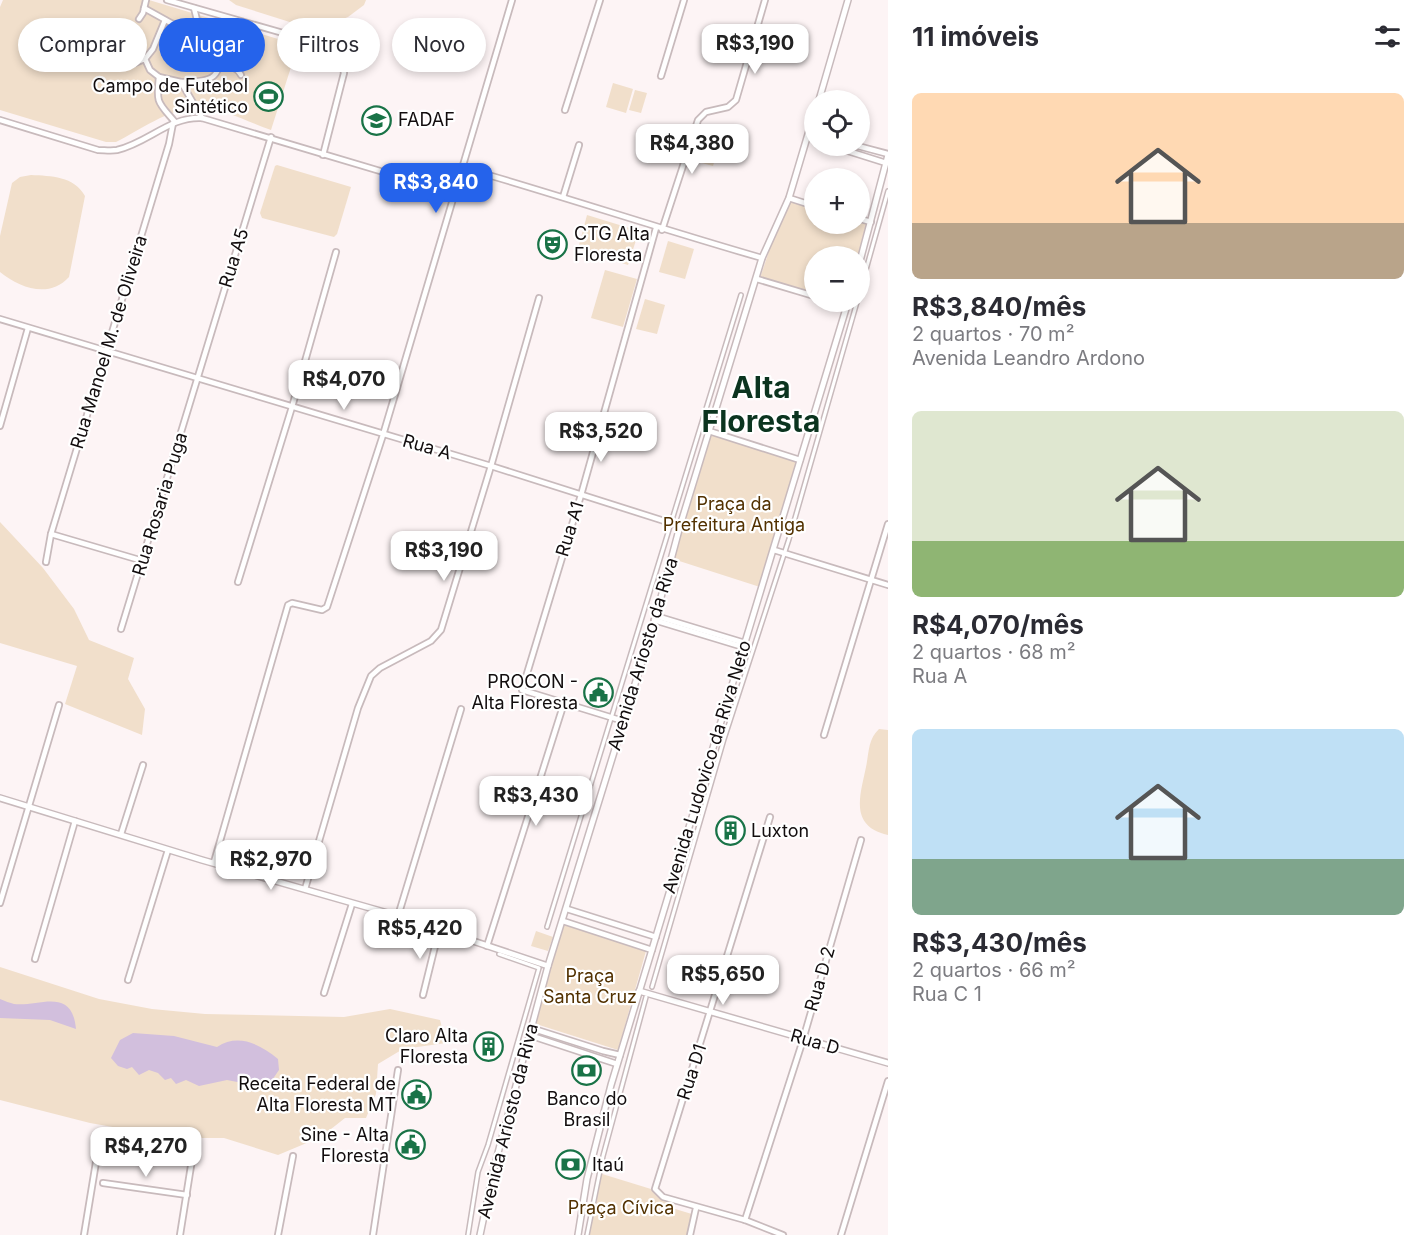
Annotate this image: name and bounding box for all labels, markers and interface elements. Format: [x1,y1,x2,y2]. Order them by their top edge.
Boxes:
chip: Comprar [18,18,147,72]
chip: Alugar [159,18,265,72]
chip: Filtros [277,18,380,72]
chip: Novo [392,18,486,72]
icon: filters [1371,20,1404,53]
text: 11 imóveis [912,21,1039,52]
pin: R$3,190 [700,24,810,75]
text: R$3,190 [716,31,794,55]
place label: Campo de Futebol Sintético [92,75,248,117]
sports icon: Campo de Futebol Sintético [253,80,285,112]
map controls [804,90,870,312]
button: locate [804,90,870,156]
school or university icon: FADAF [361,104,393,136]
place label: FADAF [398,109,455,130]
pin: R$4,380 [637,124,747,175]
text: R$4,380 [650,131,734,155]
icon: home [1104,132,1212,240]
pin: R$3,840 [381,163,491,214]
button: + [804,168,870,234]
text: R$3,840 [394,170,478,194]
place label: CTG Alta Floresta [574,223,650,265]
street label: Rua A5 [215,226,252,290]
theatre icon: CTG Alta Floresta [537,228,569,260]
street label: Rua Manoel M. de Oliveira [66,233,151,451]
button: − [804,246,870,312]
text: R$3,840/mês [912,291,1086,322]
text: 2 quartos · 70 m² [912,322,1074,346]
text: Avenida Leandro Ardono [912,346,1145,370]
pin: R$4,070 [289,360,399,411]
text: R$4,070 [302,367,386,391]
district label: Alta Floresta [702,369,820,439]
pin: R$3,520 [546,412,656,463]
text: R$3,520 [559,419,643,443]
street label: Rua Rosaria Puga [128,430,191,578]
street label: Rua A [400,430,454,463]
icon: home [1104,450,1212,558]
park label: Praça da Prefeitura Antiga [663,493,805,535]
street label: Rua A1 [551,499,588,559]
pin: R$3,190 [389,531,499,582]
text: R$3,190 [405,538,483,562]
street label: Avenida Ariosto da Riva [603,555,682,753]
text: R$4,070/mês [912,609,1084,640]
street label: Avenida Ludovico da Riva Neto [658,638,755,896]
text: 2 quartos · 68 m² [912,640,1076,664]
text: Rua A [912,664,967,688]
place label: PROCON - Alta Floresta [471,671,578,713]
public building icon: PROCON - Alta Floresta [583,676,615,708]
icon: home [1104,768,1212,876]
pin: R$3,430 [481,776,591,827]
text: R$3,430 [493,783,579,807]
building icon: Luxton [714,815,746,847]
place label: Luxton [751,820,809,841]
pin: R$2,970 [216,840,326,891]
text: R$2,970 [230,847,312,871]
pin: R$5,420 [365,909,475,960]
text: R$5,420 [378,916,462,940]
text: R$3,430/mês [912,927,1087,958]
street label: Rua D 2 [800,944,839,1014]
pin: R$5,650 [668,955,778,1006]
text: 2 quartos · 66 m² [912,958,1076,982]
text: R$5,650 [681,962,765,986]
park label: Praça Santa Cruz [543,965,637,1007]
text: Rua C 1 [912,982,982,1006]
street label: Avenida Ariosto da Riva [473,1021,542,1221]
street label: Rua D [788,1024,842,1059]
place label: Claro Alta Floresta [385,1025,468,1067]
building icon: Claro Alta Floresta [473,1030,505,1062]
street label: Rua D1 [673,1041,710,1103]
bank icon: Banco do Brasil [571,1054,603,1086]
place label: Receita Federal de Alta Floresta MT [238,1073,396,1115]
public building icon: Receita Federal de Alta Floresta MT [401,1078,433,1110]
place label: Banco do Brasil [547,1088,627,1130]
place label: Sine - Alta Floresta [300,1124,389,1166]
pin: R$4,270 [91,1127,201,1178]
public building icon: Sine - Alta Floresta [394,1129,426,1161]
text: R$4,270 [104,1134,188,1158]
bank icon: Itaú [555,1149,587,1181]
place label: Itaú [592,1154,624,1175]
park label: Praça Cívica [568,1197,674,1218]

